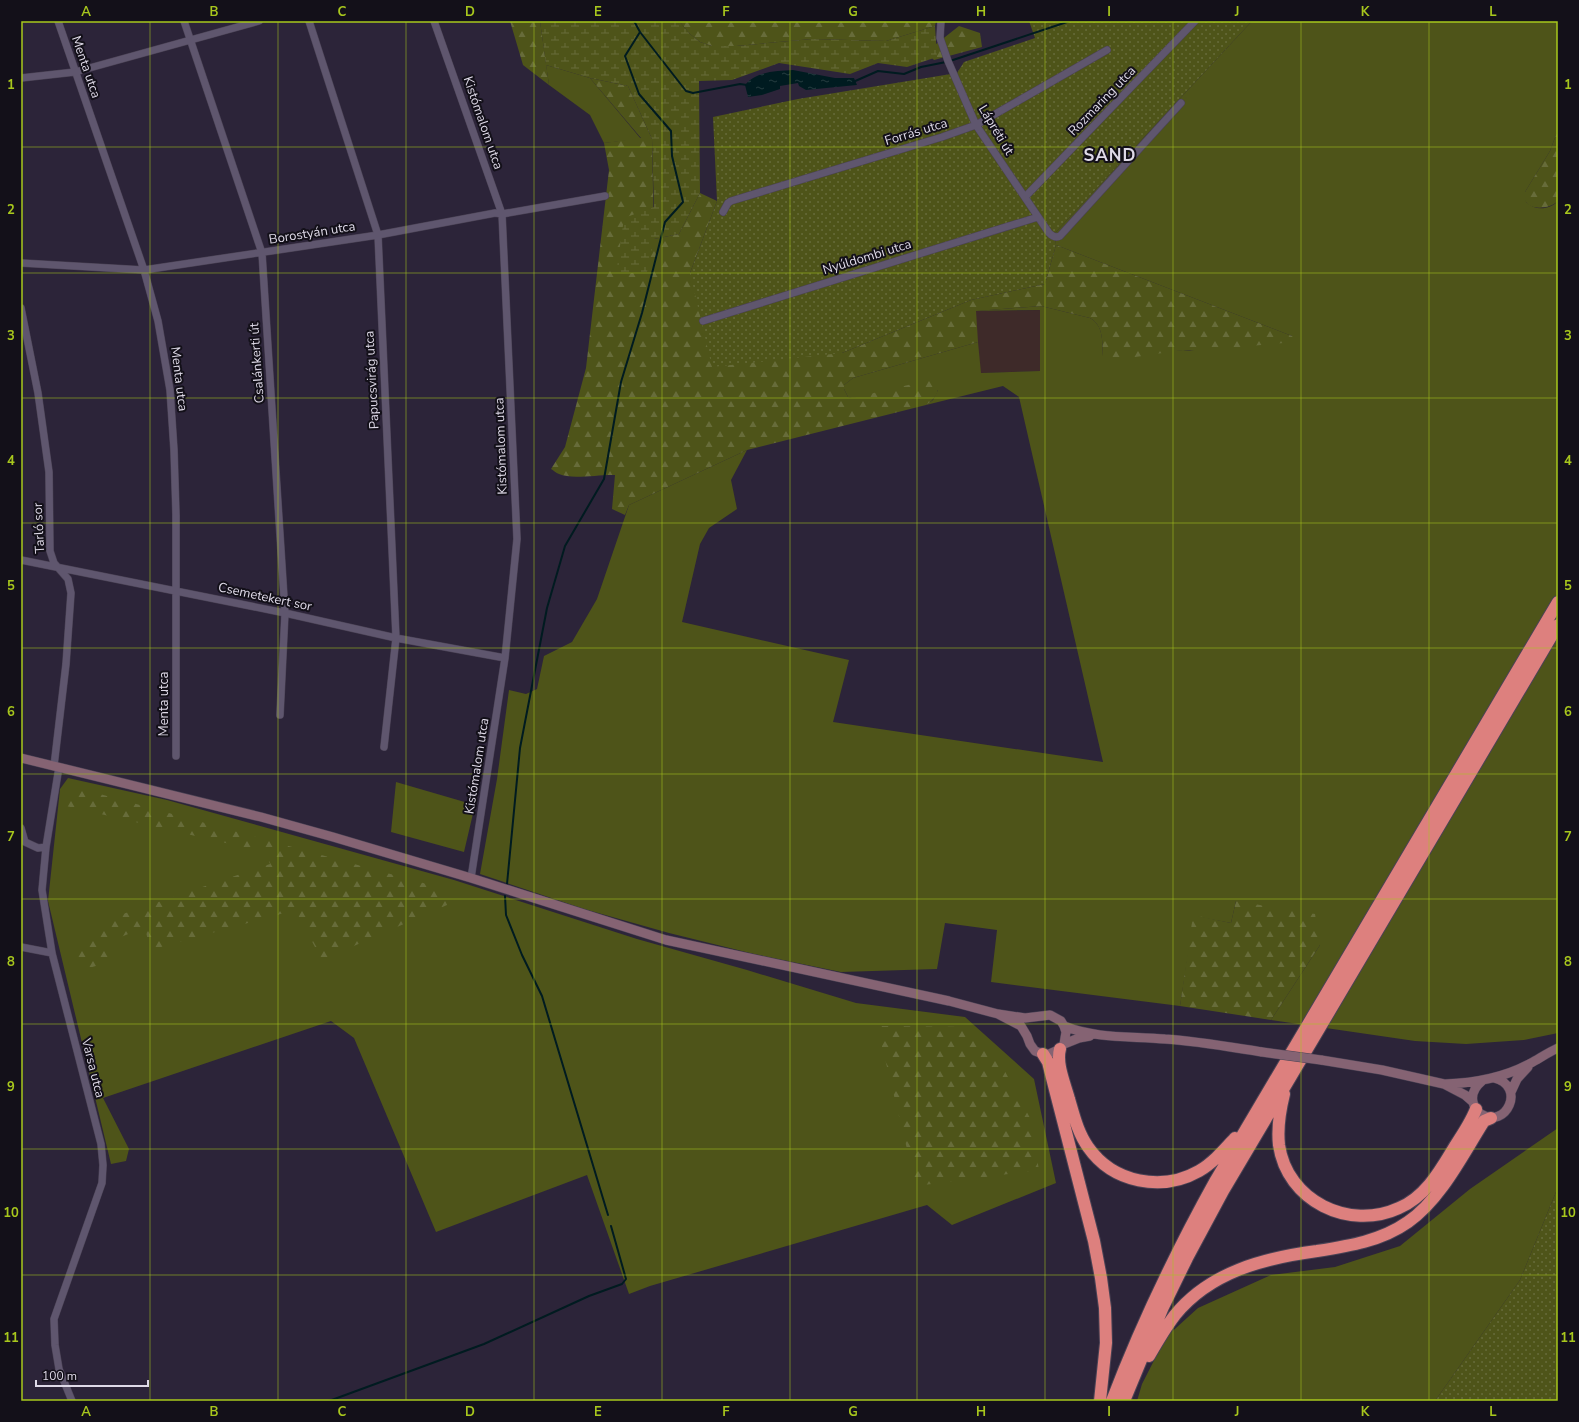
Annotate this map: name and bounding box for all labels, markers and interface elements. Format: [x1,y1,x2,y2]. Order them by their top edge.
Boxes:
text: A [81,3,91,21]
text: B [210,3,219,21]
text: C [338,3,347,21]
text: D [465,3,475,21]
text: E [594,3,602,21]
text: F [722,3,730,21]
text: G [848,3,858,21]
text: H [976,3,986,21]
text: I [1107,3,1111,21]
text: J [1234,3,1239,21]
text: K [1361,3,1370,21]
text: L [1489,3,1497,21]
street label: Menta utca [67,33,105,101]
street label: Rozmaring utca [1064,62,1140,140]
street label: Kistómalom utca [459,74,507,172]
text: 1 [7,76,15,94]
text: 1 [1564,76,1572,94]
street label: Lápréti út [974,101,1018,159]
street label: Forrás utca [883,114,949,150]
district label: SAND [1084,144,1136,167]
text: 2 [7,201,15,219]
text: 2 [1564,201,1572,219]
street label: Borostyán utca [267,217,357,249]
street label: Nyúldombi utca [820,235,914,279]
street label: Csalánkerti út [245,322,269,404]
text: 3 [7,327,15,345]
text: 3 [1564,327,1572,345]
street label: Papucsvirág utca [360,330,384,430]
street label: Menta utca [166,346,192,412]
street label: Kistómalom utca [490,397,512,495]
text: 4 [7,452,15,470]
text: 4 [1564,452,1572,470]
street label: Tarló sor [29,502,49,554]
text: 5 [7,577,15,595]
text: 5 [1564,577,1572,595]
street label: Csemetekert sor [216,578,314,616]
street label: Menta utca [155,672,173,736]
text: 6 [7,703,15,721]
text: 6 [1564,703,1572,721]
street label: Kistómalom utca [461,717,493,815]
text: 7 [7,828,15,846]
text: 7 [1564,828,1572,846]
text: 8 [7,953,15,971]
text: 8 [1564,953,1572,971]
street label: Varsa utca [77,1035,109,1100]
text: 9 [7,1078,15,1096]
text: 9 [1564,1078,1572,1096]
text: 10 [3,1204,19,1222]
text: 10 [1560,1204,1576,1222]
text: 11 [3,1329,19,1347]
text: 11 [1560,1329,1576,1347]
scale bar [36,1362,148,1388]
text: 100 m [42,1368,77,1384]
text: A [81,1403,91,1421]
text: B [210,1403,219,1421]
text: C [338,1403,347,1421]
text: D [465,1403,475,1421]
text: E [594,1403,602,1421]
text: F [722,1403,730,1421]
text: G [848,1403,858,1421]
text: H [976,1403,986,1421]
text: I [1107,1403,1111,1421]
text: J [1234,1403,1239,1421]
text: K [1361,1403,1370,1421]
text: L [1489,1403,1497,1421]

